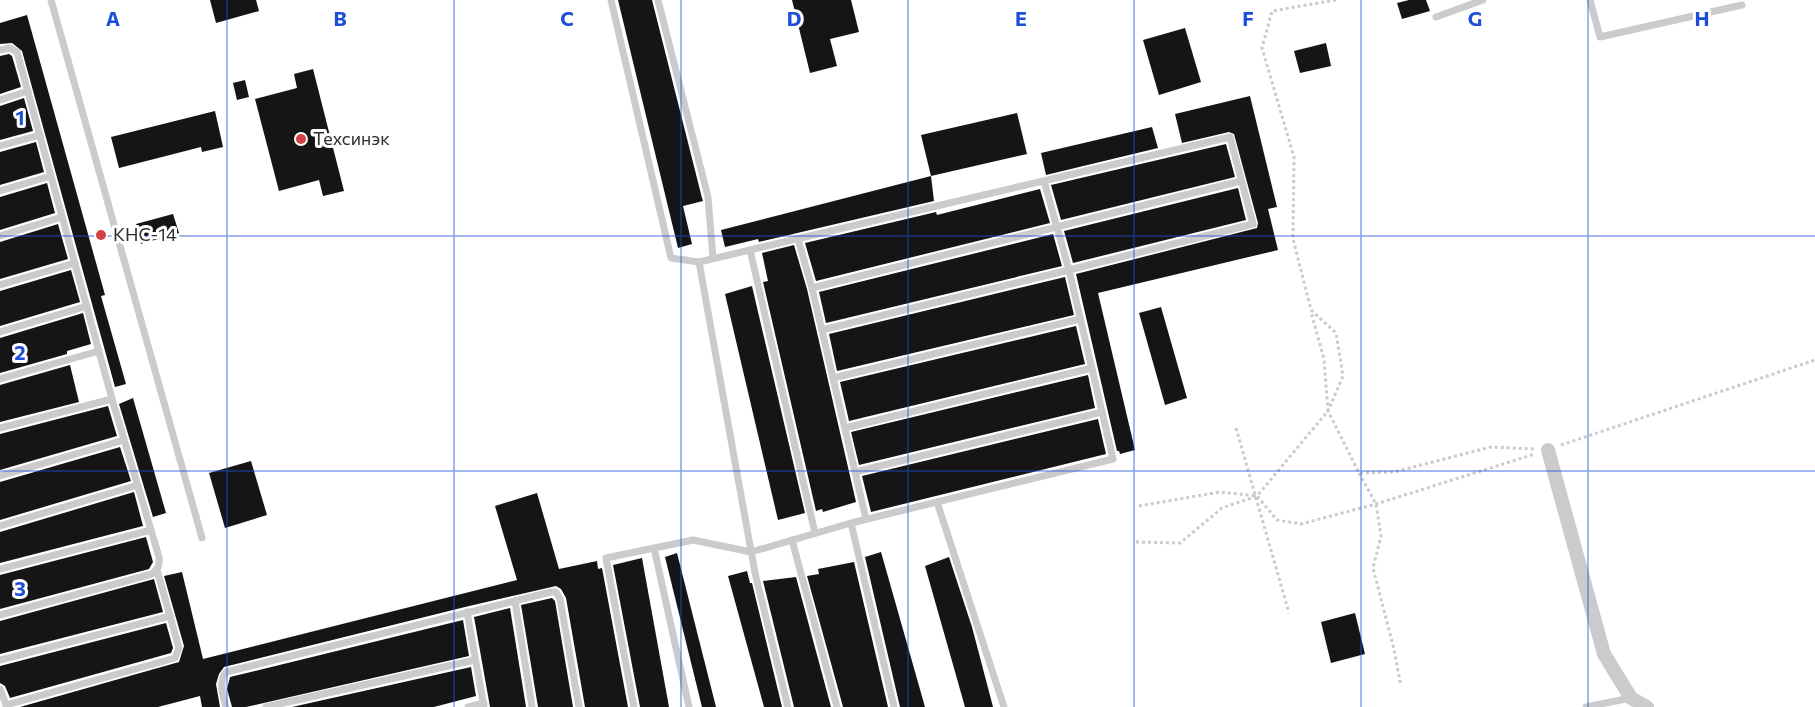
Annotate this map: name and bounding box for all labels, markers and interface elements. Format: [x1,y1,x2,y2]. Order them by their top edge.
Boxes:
text: A [106,6,120,30]
text: B [333,6,347,30]
text: C [560,6,574,30]
text: D [787,6,801,30]
text: E [1015,6,1027,30]
text: F [1242,6,1254,30]
text: G [1468,6,1482,30]
text: H [1695,6,1710,30]
text: 1 [15,105,25,129]
place label: Техсинэк [313,127,390,149]
marker: Техсинэк [294,132,308,146]
place label: КНС-14 [113,223,177,245]
marker: КНС-14 [94,228,108,242]
text: 2 [14,340,26,364]
text: 3 [14,576,26,600]

